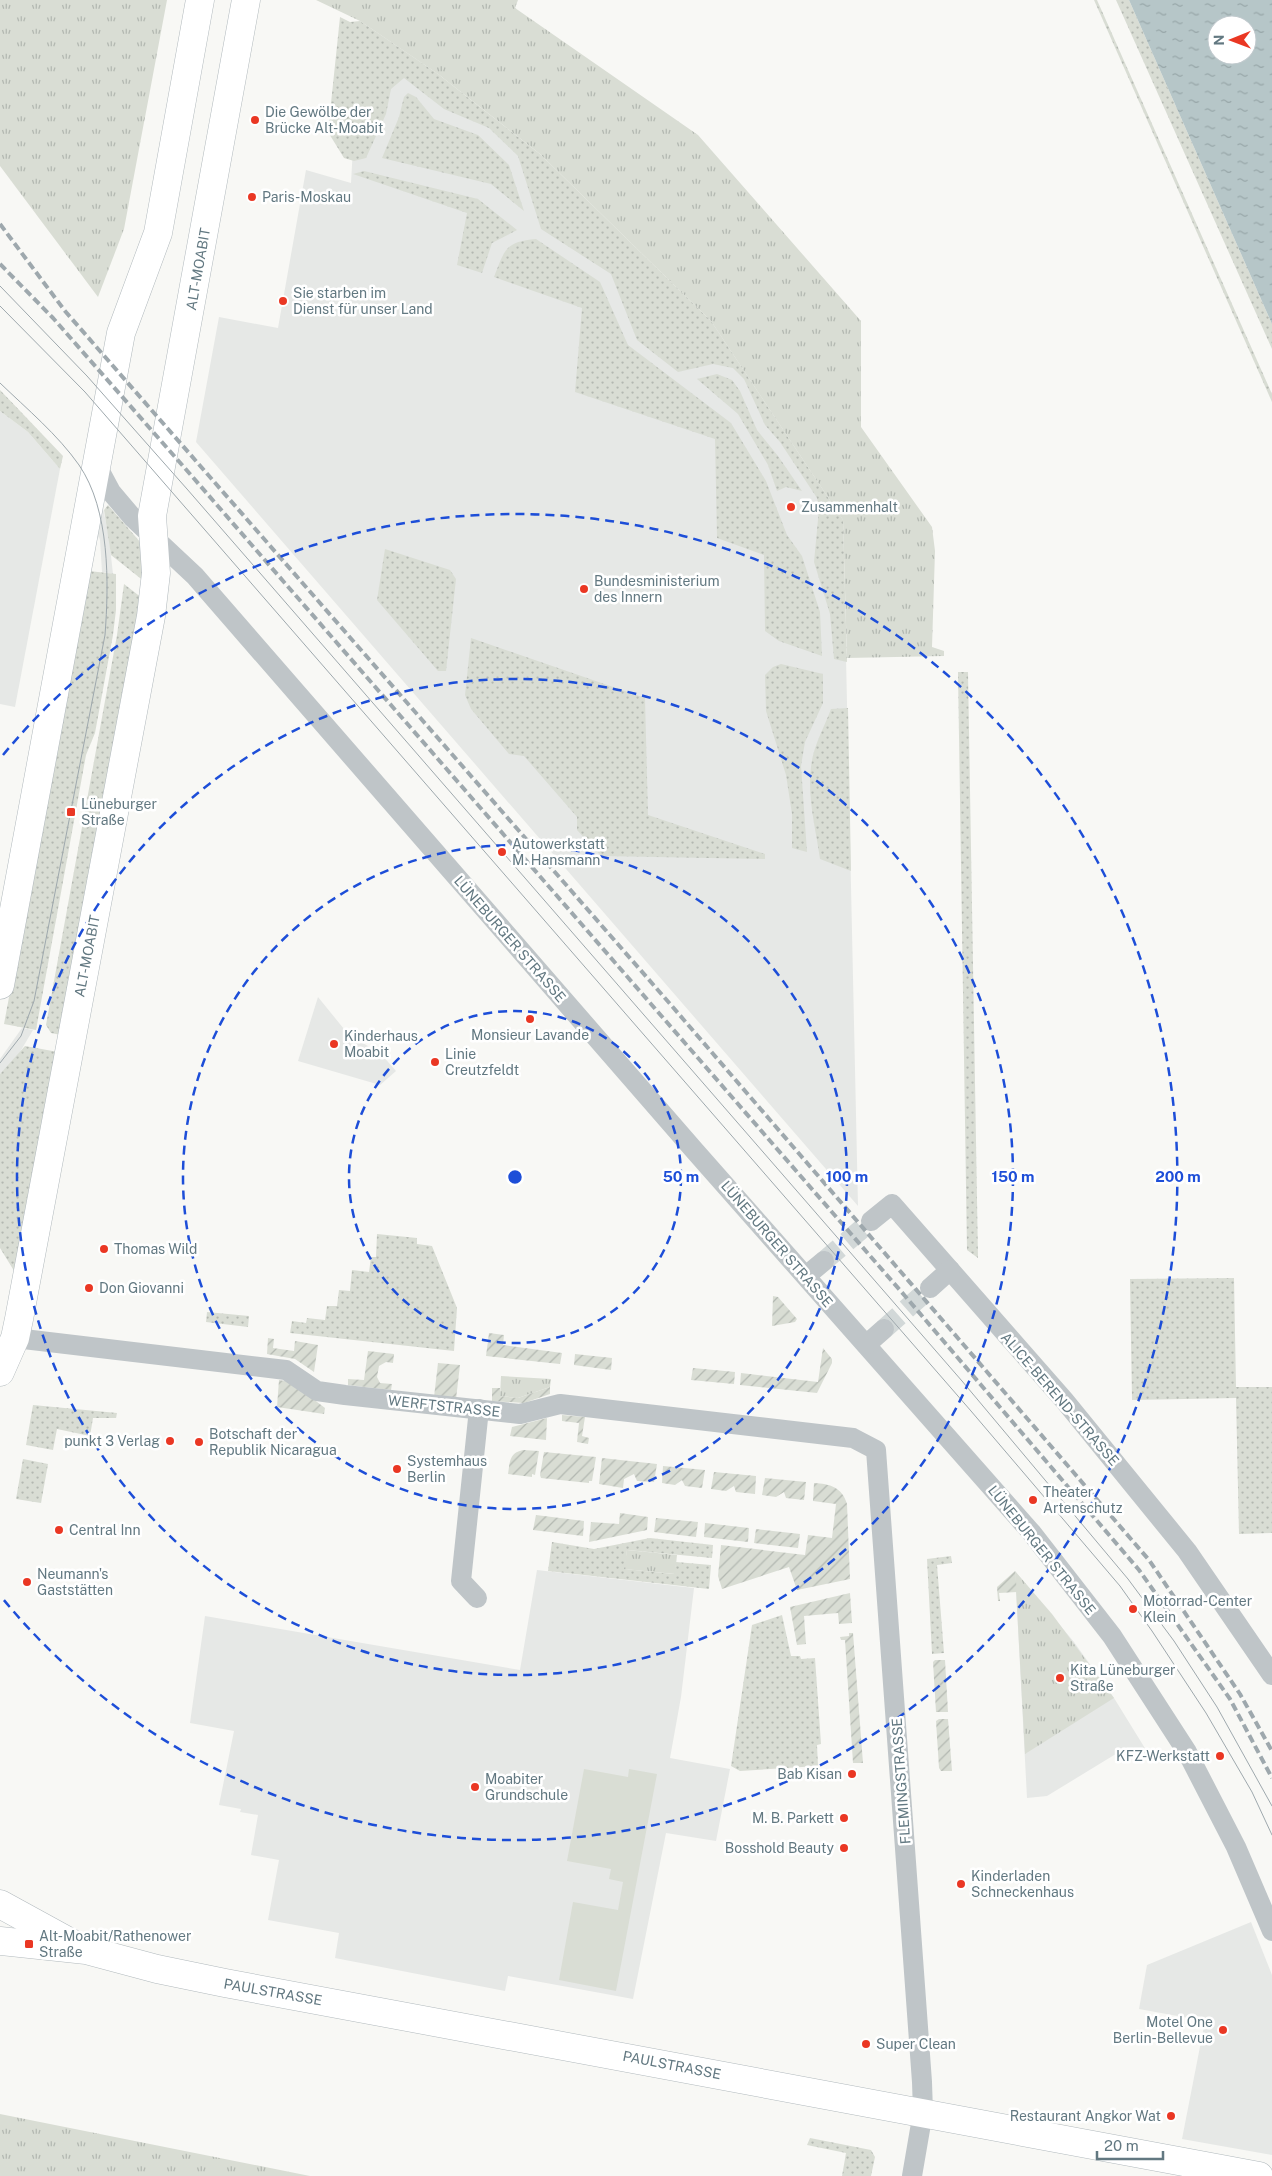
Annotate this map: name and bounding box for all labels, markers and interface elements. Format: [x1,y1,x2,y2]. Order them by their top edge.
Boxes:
north arrow [1207,15,1257,65]
text: N [1211,35,1227,46]
place label: Die Gewölbe der Brücke Alt-Moabit [265,104,383,136]
marker: Die Gewölbe der Brücke Alt-Moabit [249,114,261,126]
place label: Paris-Moskau [262,189,351,205]
marker: Paris-Moskau [246,191,258,203]
street label: ALT-MOABIT [183,227,213,311]
place label: Sie starben im Dienst für unser Land [293,285,433,317]
marker: Sie starben im Dienst für unser Land [277,295,289,307]
place label: Zusammenhalt [801,499,898,515]
marker: Zusammenhalt [785,501,797,513]
place label: Bundesministerium des Innern [594,573,720,605]
marker: Bundesministerium des Innern [578,583,590,595]
place label: Lüneburger Straße [81,796,157,828]
marker: Lüneburger Straße [65,806,77,818]
place label: Autowerkstatt M. Hansmann [512,836,605,868]
marker: Autowerkstatt M. Hansmann [496,846,508,858]
street label: LÜNEBURGER STRASSE [451,871,571,1005]
street label: ALT-MOABIT [71,914,103,998]
marker: Monsieur Lavande [524,1013,536,1025]
place label: Monsieur Lavande [471,1027,589,1043]
place label: Kinderhaus Moabit [344,1028,418,1060]
marker: Kinderhaus Moabit [328,1038,340,1050]
place label: Linie Creutzfeldt [445,1046,519,1078]
marker: Linie Creutzfeldt [429,1056,441,1068]
centre of rings [506,1168,524,1186]
text: 50 m [663,1168,699,1185]
text: 100 m [826,1168,868,1185]
text: 150 m [991,1168,1035,1185]
text: 200 m [1155,1168,1201,1185]
street label: LÜNEBURGER STRASSE [718,1176,838,1310]
place label: Thomas Wild [114,1241,197,1257]
marker: Thomas Wild [98,1243,110,1255]
place label: Don Giovanni [99,1280,184,1296]
marker: Don Giovanni [83,1282,95,1294]
street label: ALICE-BEREND-STRASSE [998,1329,1122,1469]
street label: WERFTSTRASSE [387,1392,501,1420]
place label: Botschaft der Republik Nicaragua [209,1426,337,1458]
place label: punkt 3 Verlag [64,1433,160,1449]
marker: punkt 3 Verlag [164,1435,176,1447]
marker: Botschaft der Republik Nicaragua [193,1436,205,1448]
place label: Systemhaus Berlin [407,1453,487,1485]
marker: Systemhaus Berlin [391,1463,403,1475]
street label: LÜNEBURGER STRASSE [985,1481,1101,1618]
place label: Theater Artenschutz [1043,1484,1123,1516]
marker: Theater Artenschutz [1027,1494,1039,1506]
place label: Central Inn [69,1522,141,1538]
marker: Central Inn [53,1524,65,1536]
place label: Neumann's Gaststätten [37,1566,113,1598]
marker: Neumann's Gaststätten [21,1576,33,1588]
place label: Motorrad-Center Klein [1143,1593,1252,1625]
marker: Motorrad-Center Klein [1127,1603,1139,1615]
place label: Kita Lüneburger Straße [1070,1662,1176,1694]
marker: Kita Lüneburger Straße [1054,1672,1066,1684]
street label: FLEMINGSTRASSE [889,1717,913,1845]
place label: KFZ-Werkstatt [1116,1748,1210,1764]
marker: KFZ-Werkstatt [1214,1750,1226,1762]
place label: Bab Kisan [777,1766,842,1782]
marker: Bab Kisan [846,1768,858,1780]
place label: Moabiter Grundschule [485,1771,568,1803]
marker: Moabiter Grundschule [469,1781,481,1793]
place label: M. B. Parkett [752,1810,834,1826]
marker: M. B. Parkett [838,1812,850,1824]
place label: Bosshold Beauty [725,1840,834,1856]
marker: Bosshold Beauty [838,1842,850,1854]
place label: Kinderladen Schneckenhaus [971,1868,1074,1900]
marker: Kinderladen Schneckenhaus [955,1878,967,1890]
place label: Alt-Moabit/Rathenower Straße [39,1928,191,1960]
marker: Alt-Moabit/Rathenower Straße [23,1938,35,1950]
street label: PAULSTRASSE [222,1975,324,2009]
place label: Motel One Berlin-Bellevue [1113,2014,1213,2046]
marker: Motel One Berlin-Bellevue [1217,2024,1229,2036]
place label: Super Clean [876,2036,956,2052]
marker: Super Clean [860,2038,872,2050]
street label: PAULSTRASSE [621,2048,723,2082]
place label: Restaurant Angkor Wat [1010,2108,1161,2124]
marker: Restaurant Angkor Wat [1165,2110,1177,2122]
scale bar [1097,2128,1163,2160]
text: 20 m [1104,2137,1139,2154]

